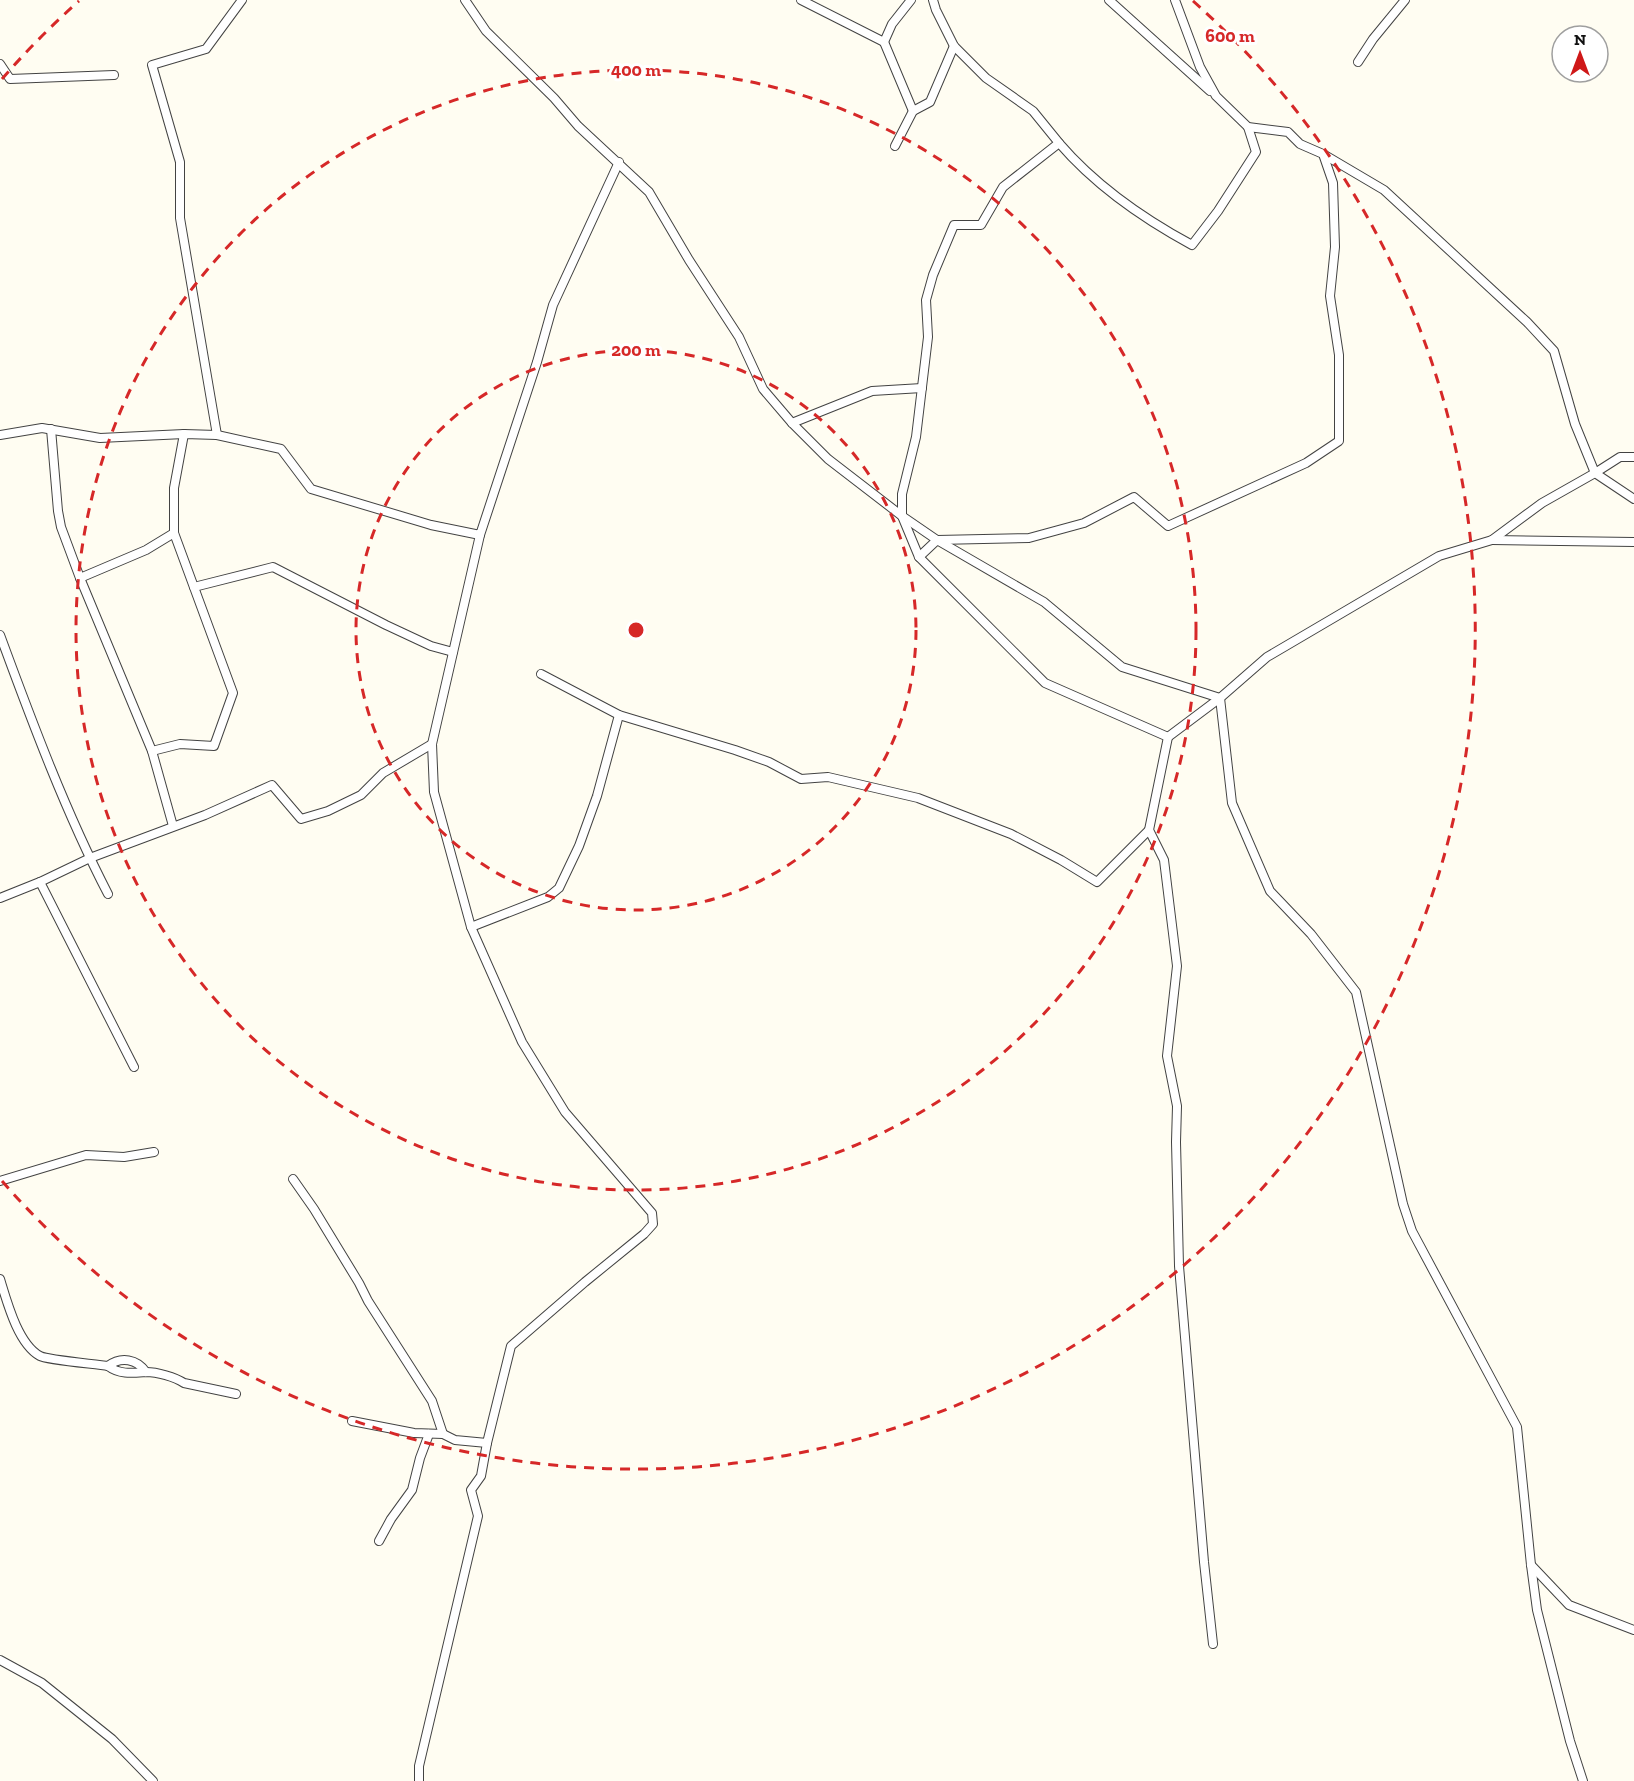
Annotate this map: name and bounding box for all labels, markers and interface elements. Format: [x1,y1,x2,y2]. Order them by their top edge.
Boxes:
north arrow [1550,24,1610,84]
text: 600 m [1205,25,1255,47]
text: N [1574,30,1586,49]
text: 400 m [611,59,661,81]
text: 200 m [611,339,661,361]
centre of rings [626,620,646,640]

